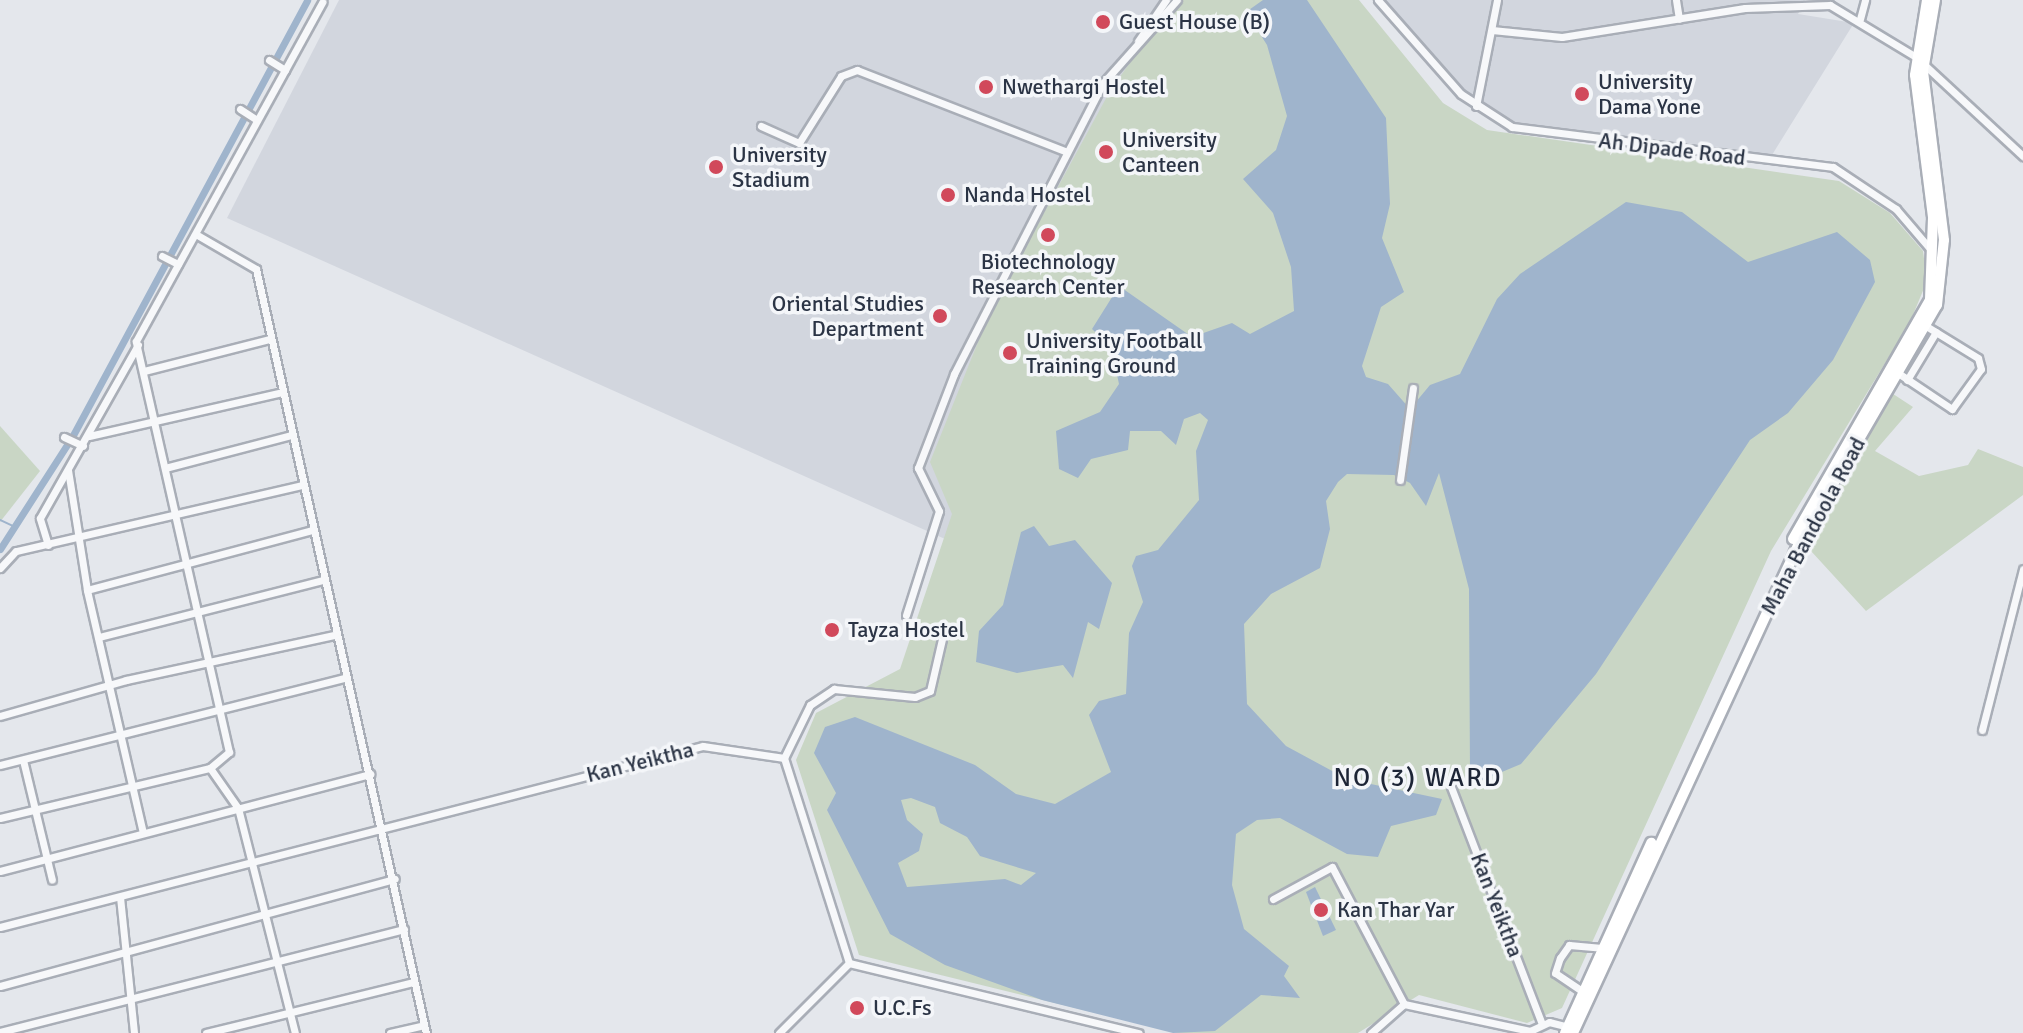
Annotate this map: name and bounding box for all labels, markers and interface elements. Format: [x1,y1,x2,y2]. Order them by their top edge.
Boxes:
place label: Guest House (B) [1119,9,1270,35]
marker: Guest House (B) [1094,13,1112,31]
place label: University Dama Yone [1598,68,1701,120]
place label: Nwethargi Hostel [1002,74,1165,100]
marker: Nwethargi Hostel [977,78,995,96]
marker: University Dama Yone [1573,85,1591,103]
place label: University Canteen [1122,126,1217,178]
street label: Ah Dipade Road [1597,127,1747,171]
place label: University Stadium [732,141,827,192]
marker: University Canteen [1097,143,1115,161]
marker: University Stadium [707,158,725,176]
place label: Nanda Hostel [964,182,1091,208]
marker: Nanda Hostel [939,186,957,204]
marker: Biotechnology Research Center [1039,226,1057,244]
place label: Biotechnology Research Center [971,248,1125,300]
place label: Oriental Studies Department [772,290,924,342]
marker: Oriental Studies Department [931,307,949,325]
place label: University Football Training Ground [1026,327,1202,378]
marker: University Football Training Ground [1001,344,1019,362]
street label: Maha Bandoola Road [1755,433,1871,619]
place label: Tayza Hostel [848,617,965,643]
marker: Tayza Hostel [823,621,841,639]
street label: Kan Yeiktha [584,736,696,788]
district label: NO (3) WARD [1333,763,1503,795]
street label: Kan Yeiktha [1465,849,1529,961]
place label: Kan Thar Yar [1337,897,1454,923]
marker: Kan Thar Yar [1312,901,1330,919]
place label: U.C.Fs [873,995,932,1021]
marker: U.C.Fs [848,999,866,1017]

